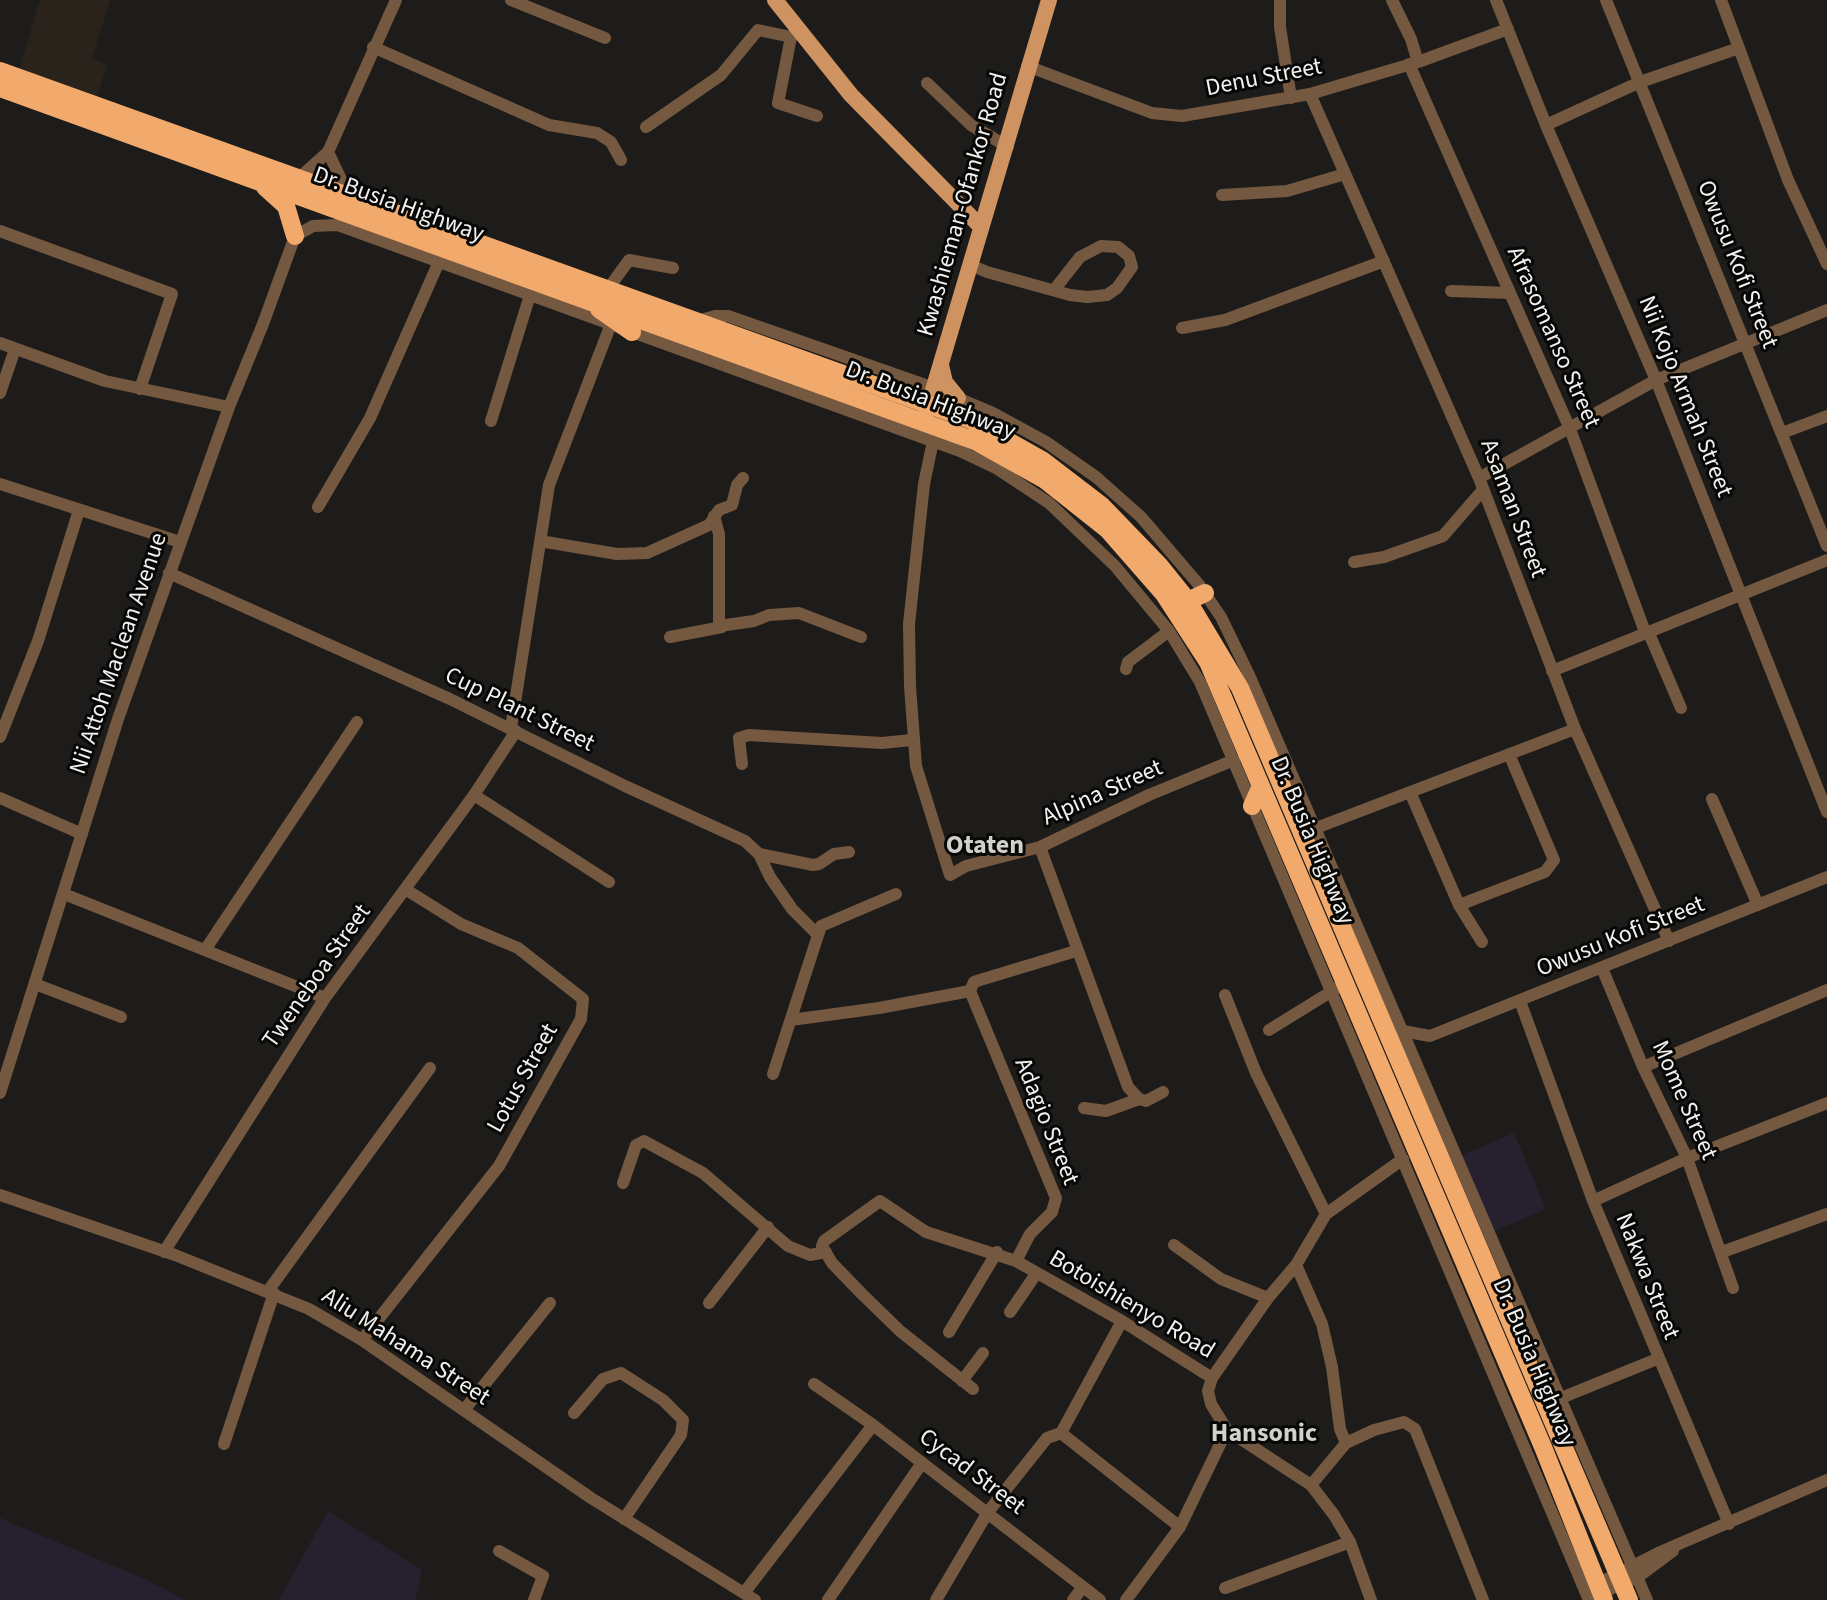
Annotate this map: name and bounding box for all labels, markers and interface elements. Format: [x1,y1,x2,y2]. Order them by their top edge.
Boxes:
street label: Denu Street [1203,54,1325,104]
street label: Kwashieman-Ofankor Road [913,70,1015,340]
street label: Dr. Busia Highway [309,162,487,250]
street label: Owusu Kofi Street [1689,177,1783,353]
street label: Afrasomanso Street [1499,243,1605,433]
street label: Nii Kojo Armah Street [1631,292,1737,502]
street label: Dr. Busia Highway [841,356,1019,448]
street label: Asaman Street [1472,436,1552,582]
street label: Nii Attoh Maclean Avenue [65,530,175,778]
street label: Cup Plant Street [440,662,598,760]
street label: Dr. Busia Highway [1263,753,1359,929]
street label: Alpina Street [1038,755,1168,833]
district label: Otaten [946,831,1024,863]
street label: Owusu Kofi Street [1533,891,1709,985]
street label: Tweneboa Street [258,899,378,1055]
street label: Lotus Street [482,1019,566,1139]
street label: Mome Street [1644,1037,1722,1165]
street label: Adagio Street [1006,1054,1084,1190]
street label: Nakwa Street [1608,1210,1684,1344]
street label: Botoishienyo Road [1043,1245,1219,1367]
street label: Dr. Busia Highway [1485,1275,1581,1451]
street label: Aliu Mahama Street [316,1283,494,1413]
district label: Hansonic [1211,1419,1317,1451]
street label: Cycad Street [912,1424,1030,1522]

